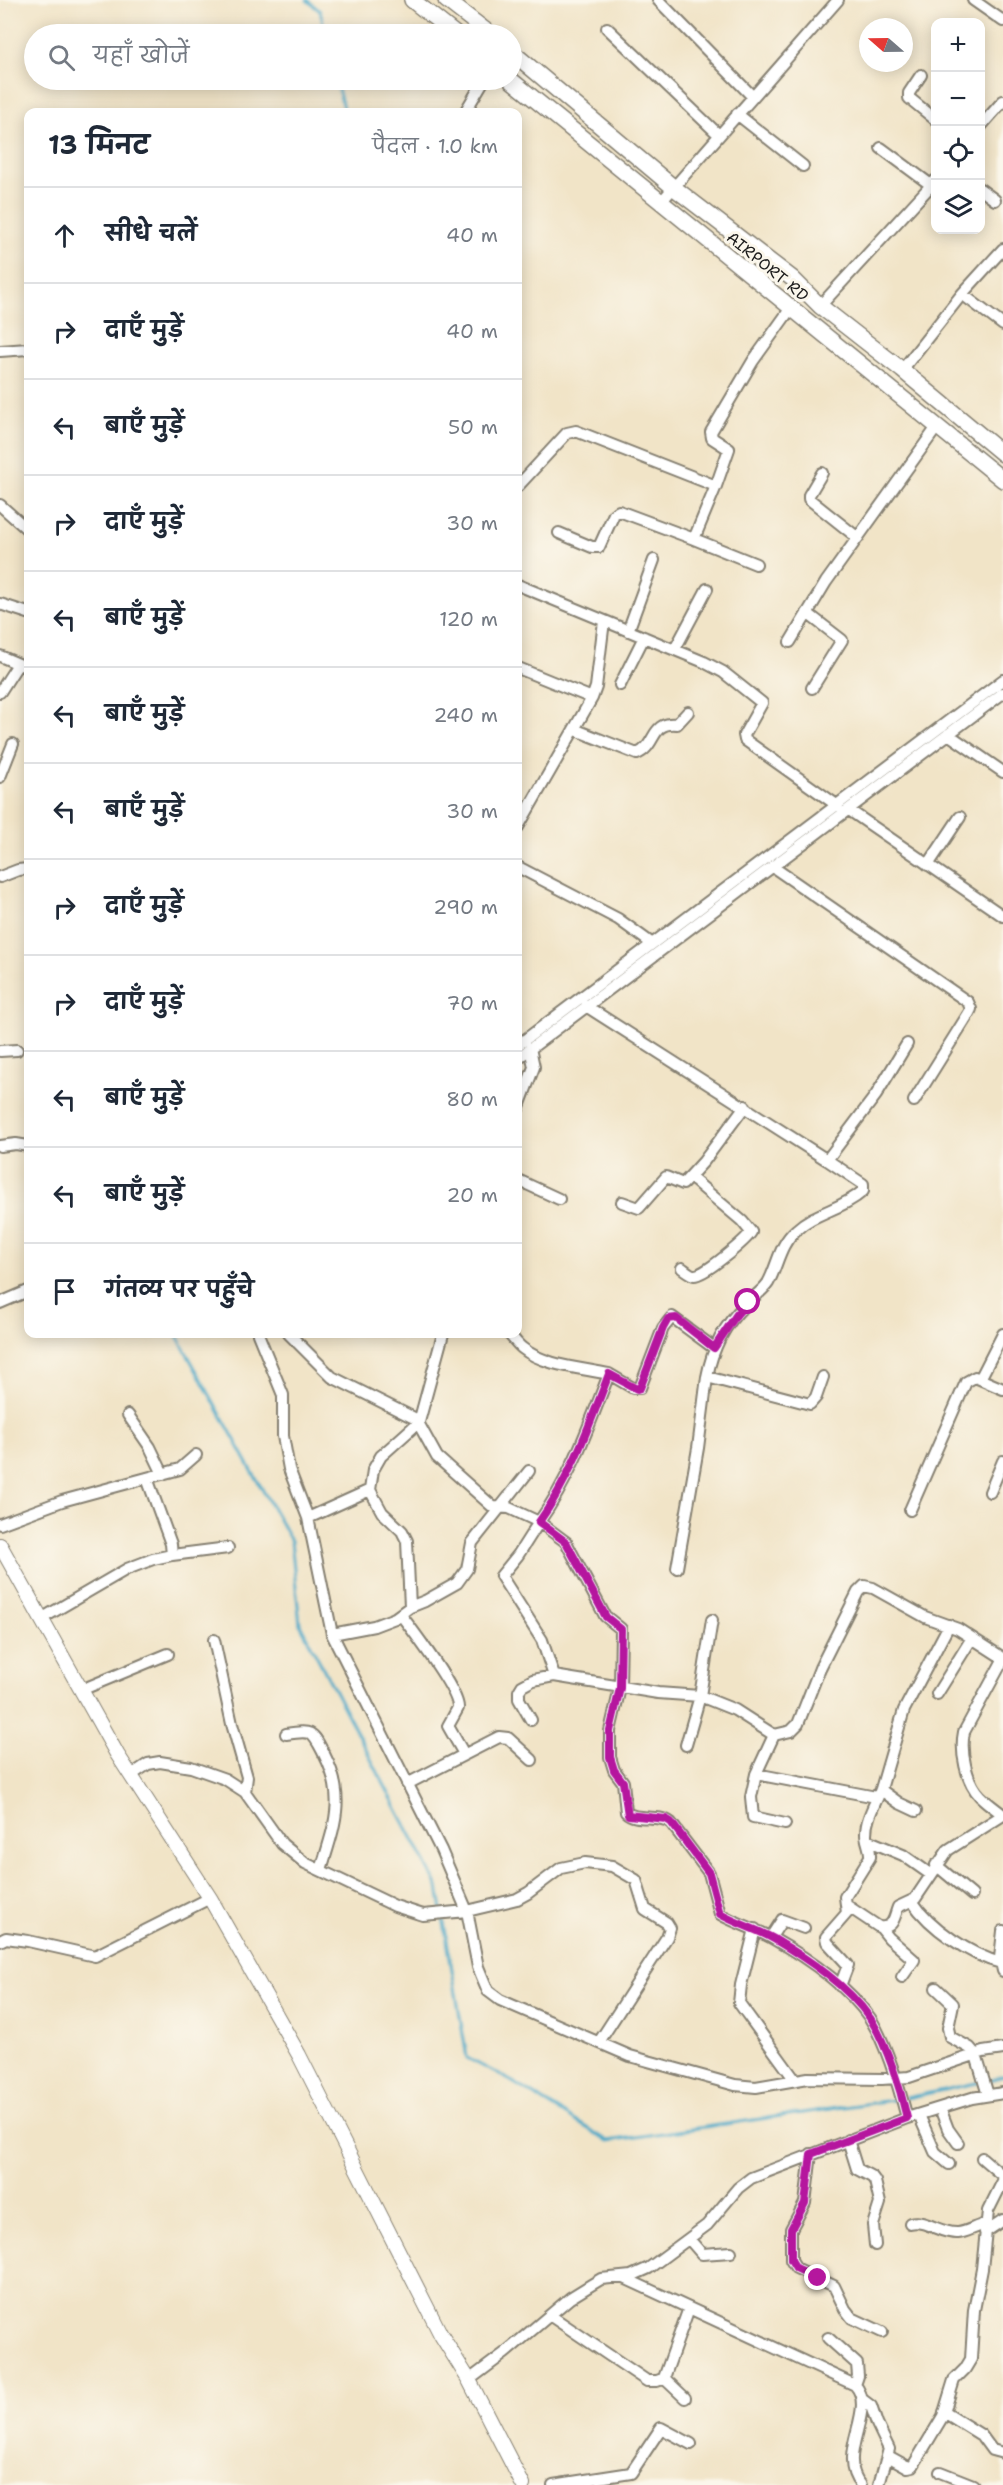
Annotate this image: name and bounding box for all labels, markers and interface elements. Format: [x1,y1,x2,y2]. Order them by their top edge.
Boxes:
north arrow [859,18,913,72]
map controls [931,18,985,234]
button: + [931,18,985,72]
search box [24,24,522,90]
icon: search [45,41,78,74]
text: यहाँ खोजें [93,41,189,70]
button: − [931,72,985,126]
button: locate [931,126,985,180]
text: 13 मिनट [48,127,150,162]
text: पैदल · 1.0 km [372,133,498,159]
button: layers [931,180,985,234]
icon: ahead [48,219,81,252]
text: सीधे चलें [105,219,197,248]
text: 40 m [446,222,498,248]
street label: AIRPORT RD [722,227,813,306]
icon: right [48,315,81,348]
text: दाएँ मुड़ें [105,315,184,344]
text: 40 m [446,318,498,344]
icon: left [48,411,81,444]
text: बाएँ मुड़ें [105,411,184,440]
text: 50 m [448,414,498,440]
icon: right [48,507,81,540]
text: दाएँ मुड़ें [105,507,184,536]
text: 30 m [446,510,498,536]
icon: left [48,603,81,636]
text: बाएँ मुड़ें [105,603,184,632]
text: 120 m [439,606,498,632]
icon: left [48,699,81,732]
text: बाएँ मुड़ें [105,699,184,728]
text: 240 m [433,702,498,728]
icon: left [48,795,81,828]
text: बाएँ मुड़ें [105,795,184,824]
text: 30 m [446,798,498,824]
icon: right [48,891,81,924]
text: दाएँ मुड़ें [105,891,184,920]
text: 290 m [433,894,498,920]
icon: right [48,987,81,1020]
text: दाएँ मुड़ें [105,987,184,1016]
text: 70 m [446,990,498,1016]
icon: left [48,1083,81,1116]
text: बाएँ मुड़ें [105,1083,184,1112]
text: 80 m [446,1086,498,1112]
icon: left [48,1179,81,1212]
text: बाएँ मुड़ें [105,1179,184,1208]
text: 20 m [447,1182,498,1208]
icon: arrive [48,1275,81,1308]
text: गंतव्य पर पहुँचे [105,1275,254,1304]
route start [734,1288,760,1314]
route end [804,2264,830,2290]

